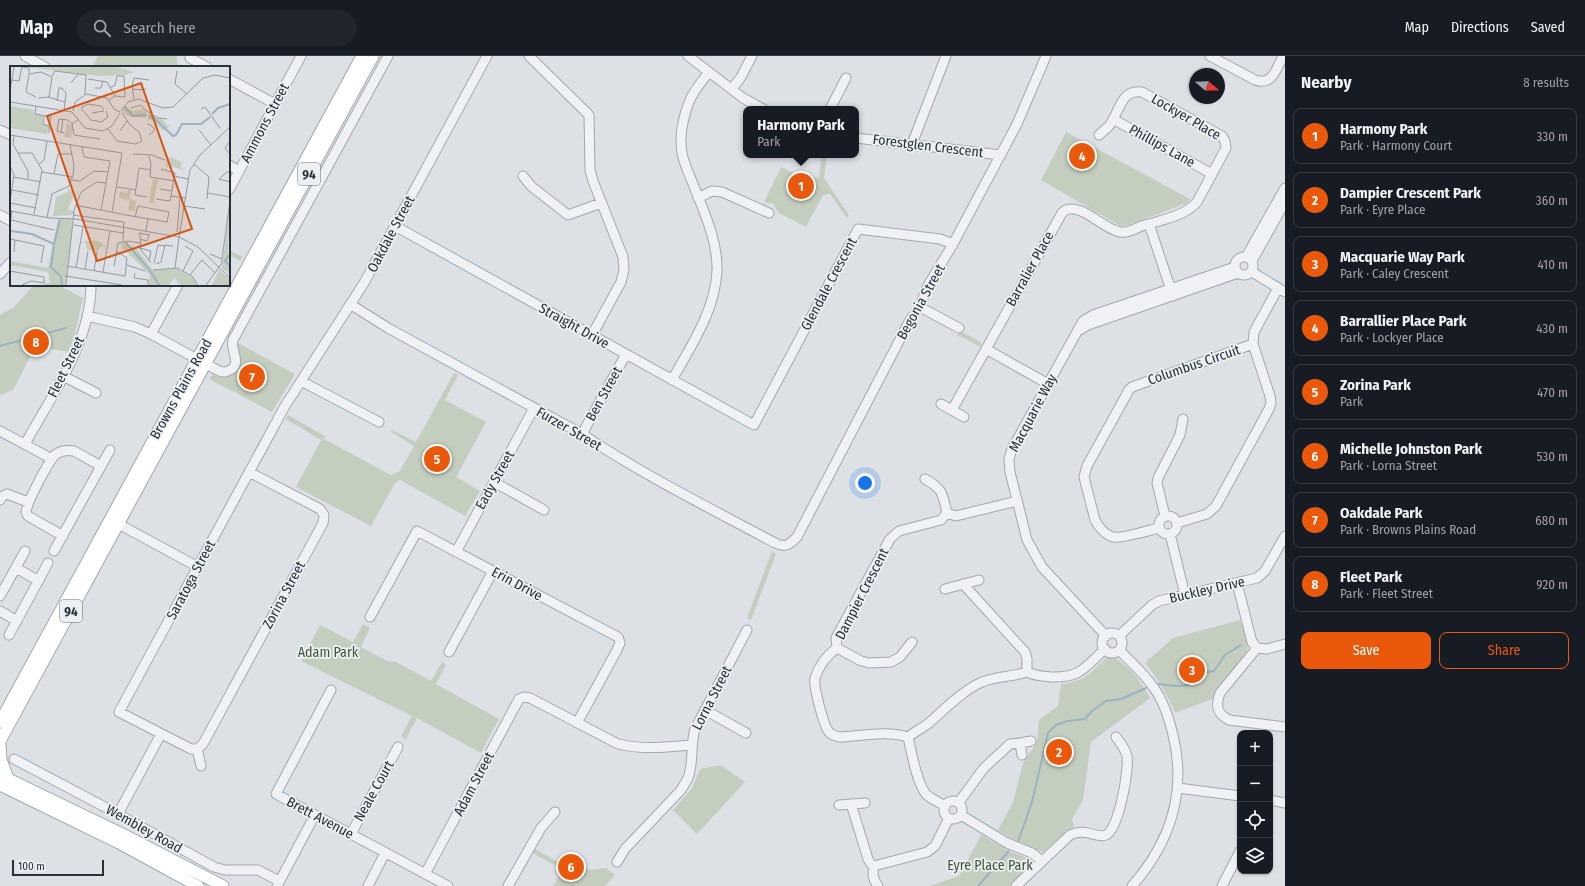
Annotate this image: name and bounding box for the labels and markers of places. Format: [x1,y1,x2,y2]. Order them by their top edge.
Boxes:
pin: 4 [1069,141,1095,171]
pin: 1 [788,171,814,201]
pin: 8 [23,327,49,357]
pin: 7 [239,362,265,392]
pin: 5 [424,444,450,474]
pin: 3 [1179,655,1205,685]
pin: 2 [1046,737,1072,767]
pin: 6 [558,852,584,882]

